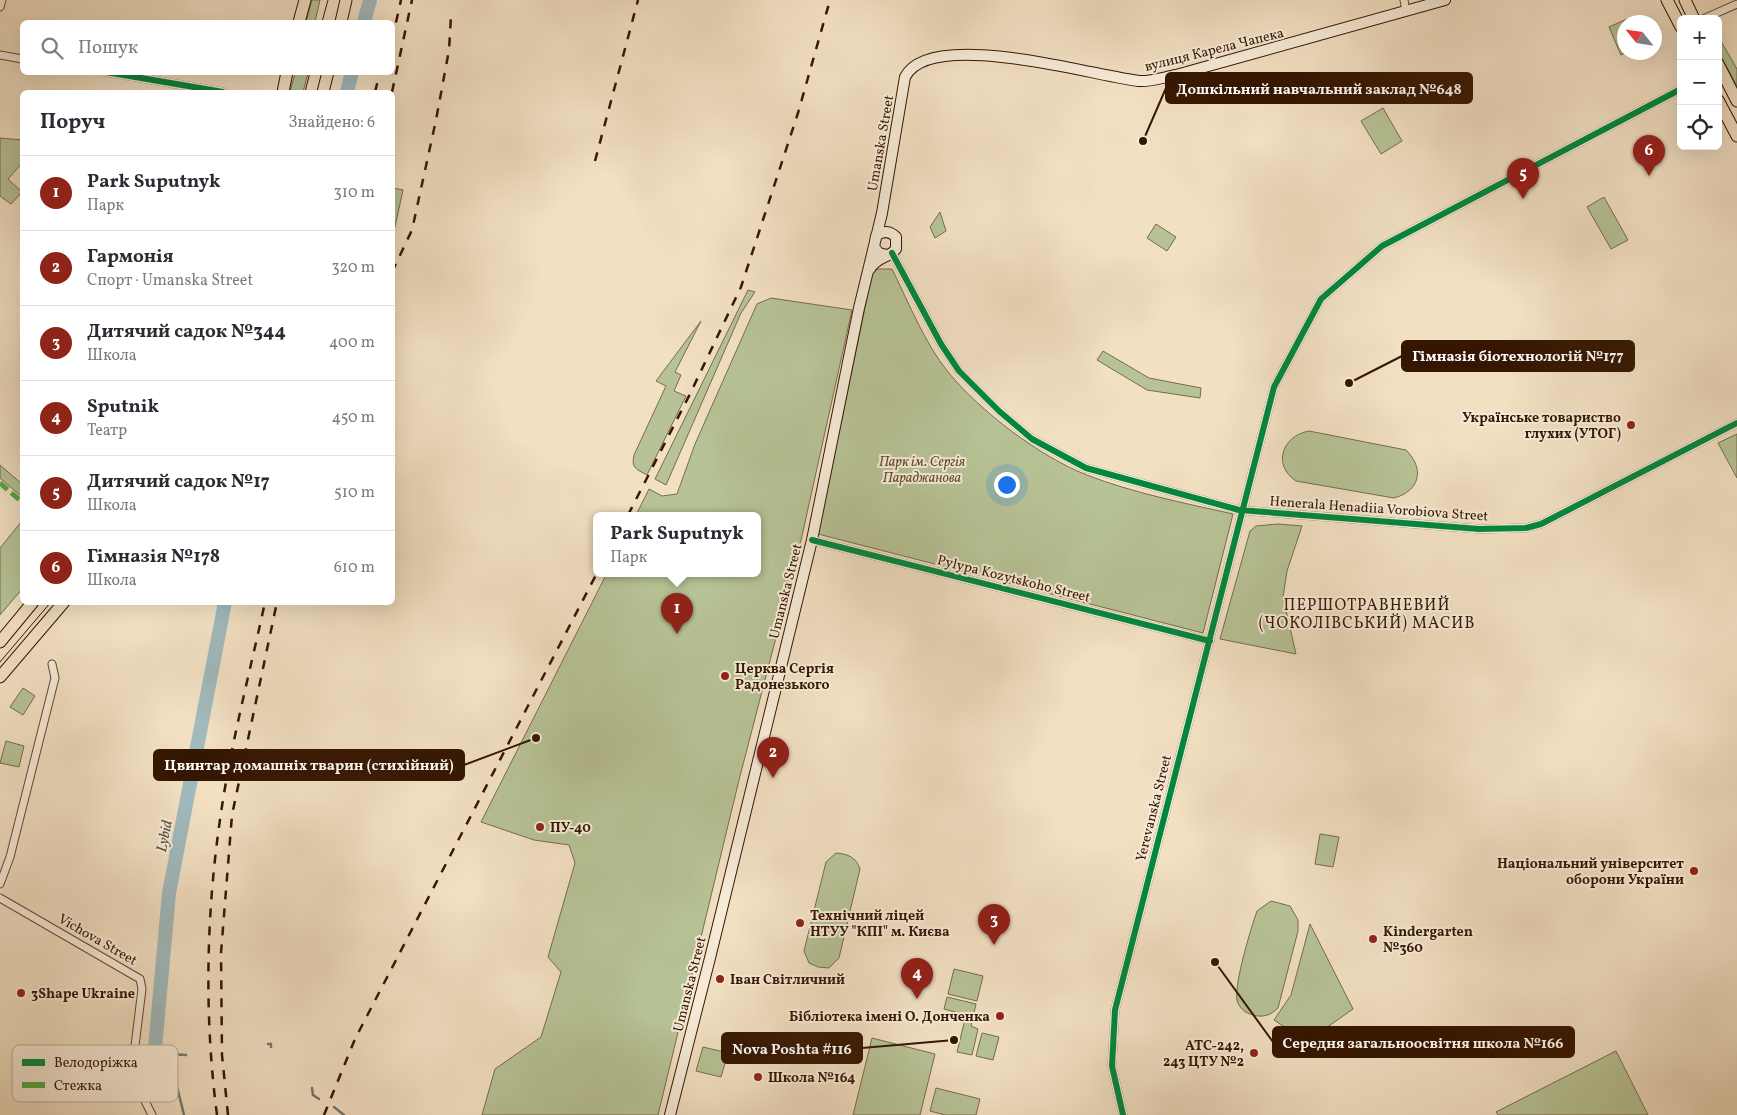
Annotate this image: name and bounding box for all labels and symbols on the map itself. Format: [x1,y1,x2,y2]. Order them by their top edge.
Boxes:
north arrow [1617,15,1662,60]
street label: вулиця Карела Чапека [1143,24,1286,77]
callout: Дошкільний навчальний заклад №648 [1166,73,1472,103]
text: Дошкільний навчальний заклад №648 [1176,80,1462,101]
street label: Umanska Street [864,94,899,193]
pin: 6 [1633,135,1665,176]
pin: 5 [1507,158,1539,199]
callout: Гімназія біотехнологій №177 [1402,341,1634,371]
text: Гімназія біотехнологій №177 [1412,347,1624,368]
place label: Українське товариство глухих (УТОГ) [1462,409,1621,444]
marker: Українське товариство глухих (УТОГ) [1625,419,1637,431]
park label: Парк ім. Сергія Параджанова [879,453,965,488]
your location [994,472,1020,498]
street label: Henerala Henadiia Vorobiova Street [1269,492,1489,527]
street label: Umanska Street [765,542,807,641]
street label: Pylypa Kozytskoho Street [935,551,1092,608]
pin: 1 [661,593,693,634]
district label: ПЕРШОТРАВНЕВИЙ (ЧОКОЛІВСЬКИЙ) МАСИВ [1259,595,1475,635]
place label: Церква Сергія Радонезького [735,660,834,695]
marker: Церква Сергія Радонезького [719,670,731,682]
pin: 2 [757,737,789,778]
callout: Цвинтар домашніх тварин (стихійний) [154,750,464,780]
street label: Yerevanska Street [1132,753,1177,864]
text: Цвинтар домашніх тварин (стихійний) [164,756,454,777]
water label: Lybid [152,819,179,854]
place label: ПУ-40 [550,819,591,838]
marker: ПУ-40 [534,821,546,833]
place label: Національний університет оборони України [1497,855,1684,890]
marker: Національний університет оборони України [1688,865,1700,877]
pin: 3 [978,904,1010,945]
place label: Технічний ліцей НТУУ "КПІ" м. Києва [810,907,950,942]
street label: Vichova Street [54,910,140,971]
marker: Технічний ліцей НТУУ "КПІ" м. Києва [794,917,806,929]
place label: Kindergarten №360 [1383,923,1473,958]
marker: Kindergarten №360 [1367,933,1379,945]
street label: Umanska Street [669,935,711,1034]
pin: 4 [901,958,933,999]
place label: Іван Світличний [730,971,845,990]
marker: Іван Світличний [714,973,726,985]
place label: 3Shape Ukraine [31,985,135,1004]
marker: 3Shape Ukraine [15,987,27,999]
place label: Бібліотека імені О. Донченка [789,1008,990,1027]
marker: Бібліотека імені О. Донченка [994,1010,1006,1022]
callout: Середня загальноосвітня школа №166 [1273,1027,1574,1057]
callout: Nova Poshta #116 [722,1033,862,1063]
text: Середня загальноосвітня школа №166 [1283,1034,1563,1055]
place label: АТС-242, 243 ЦТУ №2 [1163,1037,1244,1072]
text: Nova Poshta #116 [732,1040,852,1061]
legend [12,1045,178,1102]
marker: АТС-242, 243 ЦТУ №2 [1248,1047,1260,1059]
text: Велодоріжка [54,1054,138,1073]
place label: Школа №164 [768,1069,856,1088]
marker: Школа №164 [752,1071,764,1083]
text: Стежка [54,1077,102,1096]

